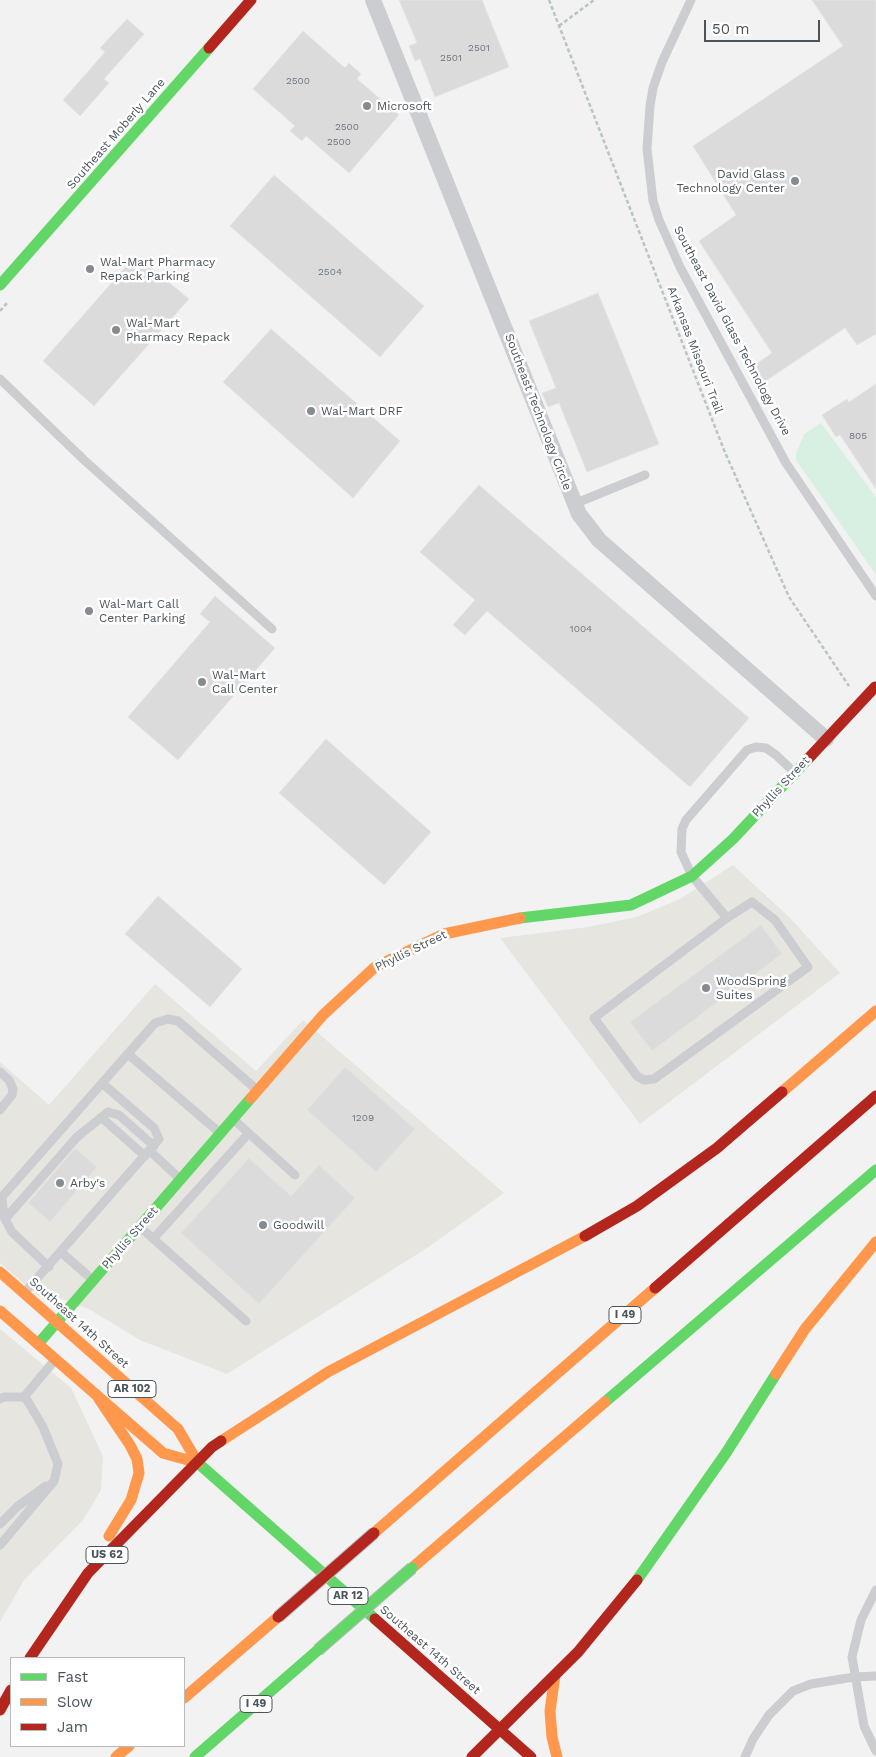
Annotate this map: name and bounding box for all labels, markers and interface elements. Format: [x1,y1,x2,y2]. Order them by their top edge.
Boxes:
scale bar [706,10,822,42]
text: 50 m [712,20,749,38]
house number: 2501 [468,42,490,54]
house number: 2501 [440,52,462,64]
street label: Southeast Moberly Lane [64,75,168,193]
house number: 2500 [286,75,310,87]
place label: Microsoft [377,99,432,113]
marker: Microsoft [361,100,373,112]
house number: 2500 [335,121,359,133]
house number: 2500 [327,136,351,148]
place label: David Glass Technology Center [676,167,785,195]
marker: David Glass Technology Center [789,175,801,187]
street label: Southeast David Glass Technology Drive [670,224,794,438]
place label: Wal-Mart Pharmacy Repack Parking [100,255,215,283]
marker: Wal-Mart Pharmacy Repack Parking [84,263,96,275]
house number: 2504 [318,266,342,278]
street label: Arkansas Missouri Trail [664,284,726,416]
place label: Wal-Mart Pharmacy Repack [126,316,230,344]
marker: Wal-Mart Pharmacy Repack [110,324,122,336]
street label: Southeast Technology Circle [501,332,575,492]
place label: Wal-Mart DRF [321,404,403,418]
marker: Wal-Mart DRF [305,405,317,417]
house number: 805 [849,430,867,442]
place label: Wal-Mart Call Center Parking [99,597,185,625]
marker: Wal-Mart Call Center Parking [83,605,95,617]
house number: 1004 [570,623,592,635]
place label: Wal-Mart Call Center [212,668,278,696]
marker: Wal-Mart Call Center [196,676,208,688]
street label: Phyllis Street [749,754,813,820]
street label: Phyllis Street [373,927,449,975]
place label: WoodSpring Suites [716,974,786,1002]
marker: WoodSpring Suites [700,982,712,994]
house number: 1209 [352,1112,374,1124]
place label: Arby's [70,1176,105,1190]
marker: Arby's [54,1177,66,1189]
street label: Phyllis Street [99,1204,161,1272]
place label: Goodwill [273,1218,324,1232]
marker: Goodwill [257,1219,269,1231]
street label: Southeast 14th Street [26,1275,132,1371]
road number: I 49 [609,1306,641,1324]
road number: AR 102 [108,1380,156,1398]
road number: US 62 [86,1546,128,1564]
road number: AR 12 [328,1588,368,1604]
street label: Southeast 14th Street [377,1602,483,1698]
legend [10,1657,185,1747]
text: Fast [57,1668,88,1686]
text: Slow [57,1693,93,1711]
road number: I 49 [240,1696,272,1712]
text: Jam [57,1718,88,1736]

